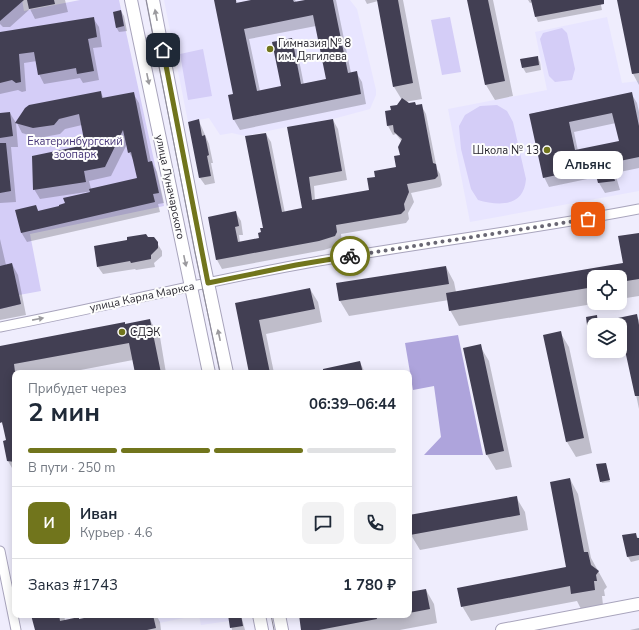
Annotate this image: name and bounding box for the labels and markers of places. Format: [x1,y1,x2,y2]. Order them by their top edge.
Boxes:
pin [146,33,180,67]
place label: Гимназия № 8 им. Дягилева [278,36,351,64]
marker: Гимназия № 8 им. Дягилева [265,44,275,54]
place label: Школа № 13 [473,143,539,158]
marker: Школа № 13 [542,145,552,155]
callout: Альянс [553,151,623,179]
pin [571,202,605,236]
place label: СДЭК [130,325,160,340]
marker: СДЭК [117,327,127,337]

